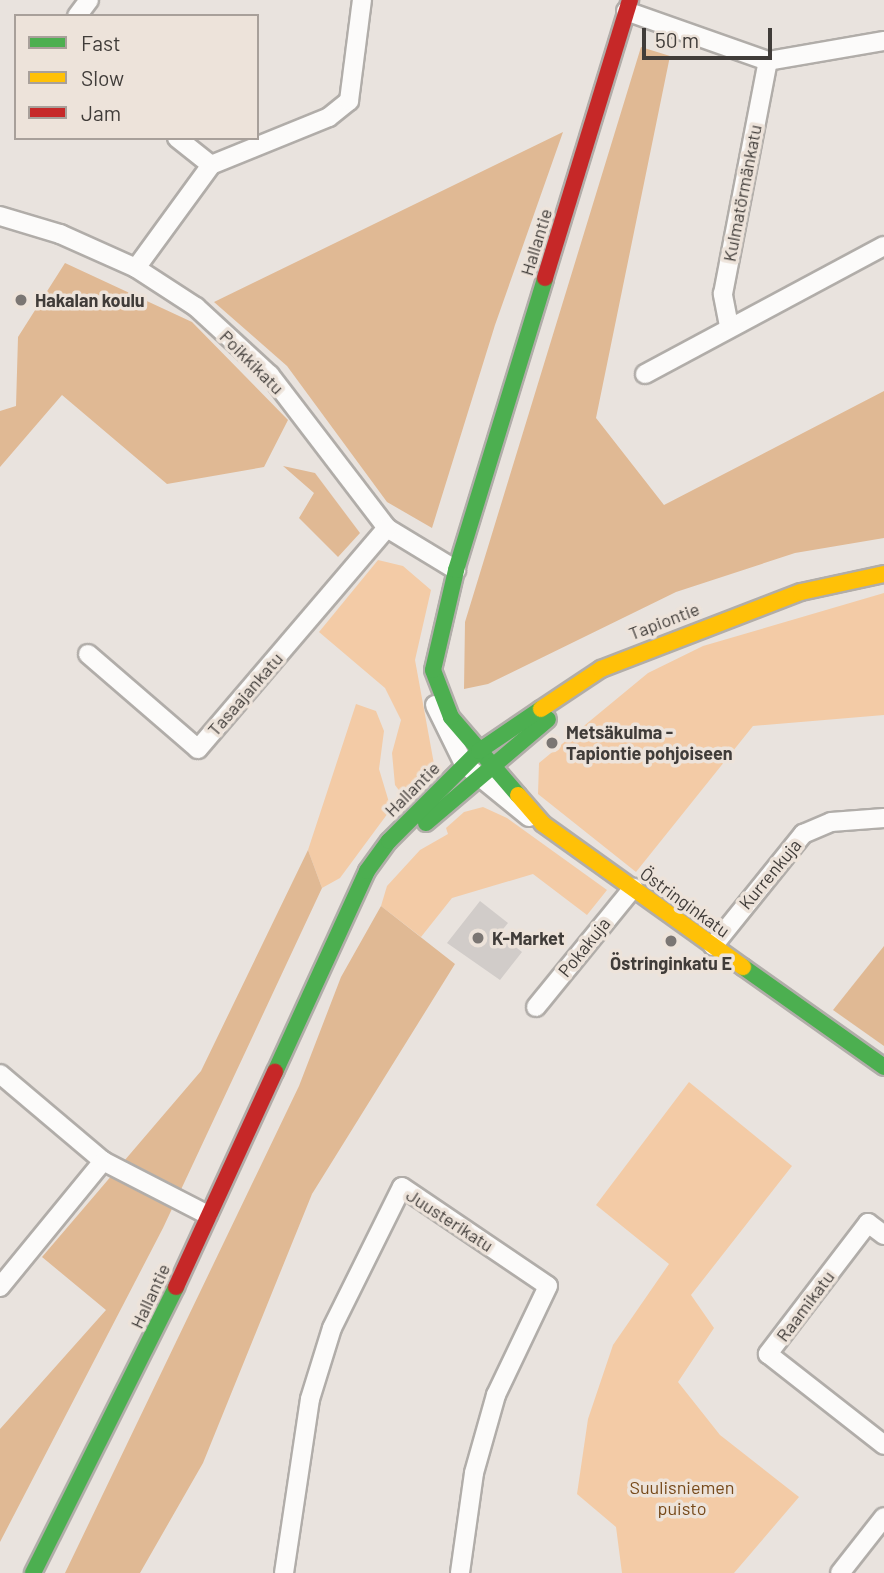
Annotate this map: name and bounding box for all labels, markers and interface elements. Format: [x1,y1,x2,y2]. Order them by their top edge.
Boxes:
legend [14,14,259,140]
scale bar [646,14,776,58]
text: 50 m [655,27,699,52]
text: Fast [81,30,121,55]
text: Slow [81,65,124,90]
text: Jam [81,100,121,125]
street label: Kulmatörmänkatu [718,123,766,263]
street label: Hallantie [516,206,556,278]
place label: Hakalan koulu [35,289,145,311]
marker: Hakalan koulu [13,292,29,308]
street label: Poikkikatu [216,326,288,398]
street label: Tapiontie [626,598,702,644]
street label: Tasaajankatu [203,648,287,740]
place label: Metsäkulma - Tapiontie pohjoiseen [566,722,733,764]
marker: Metsäkulma - Tapiontie pohjoiseen [544,735,560,751]
street label: Hallantie [380,757,444,821]
street label: Kurrenkuja [734,834,806,914]
street label: Östringinkatu [636,862,734,942]
street label: Pokakuja [553,913,615,981]
place label: K-Market [492,927,564,949]
marker: K-Market [470,930,486,946]
marker: Östringinkatu E [663,933,679,949]
place label: Östringinkatu E [610,952,732,974]
street label: Juusterikatu [402,1184,498,1256]
street label: Hallantie [126,1260,174,1332]
street label: Raamikatu [771,1266,839,1346]
park label: Suulisniemen puisto [629,1477,735,1520]

